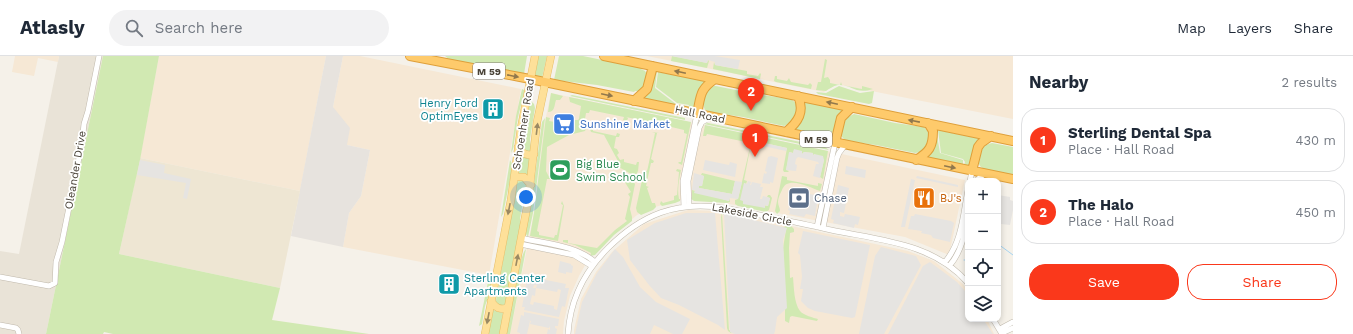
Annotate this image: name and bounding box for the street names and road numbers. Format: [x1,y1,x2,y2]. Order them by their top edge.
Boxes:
road number: M 59 [473,63,505,79]
street label: Schoenherr Road [510,77,537,171]
street label: Hall Road [674,103,726,126]
street label: Oleander Drive [62,130,89,210]
road number: M 59 [800,131,832,147]
street label: Lakeside Circle [711,200,793,229]

